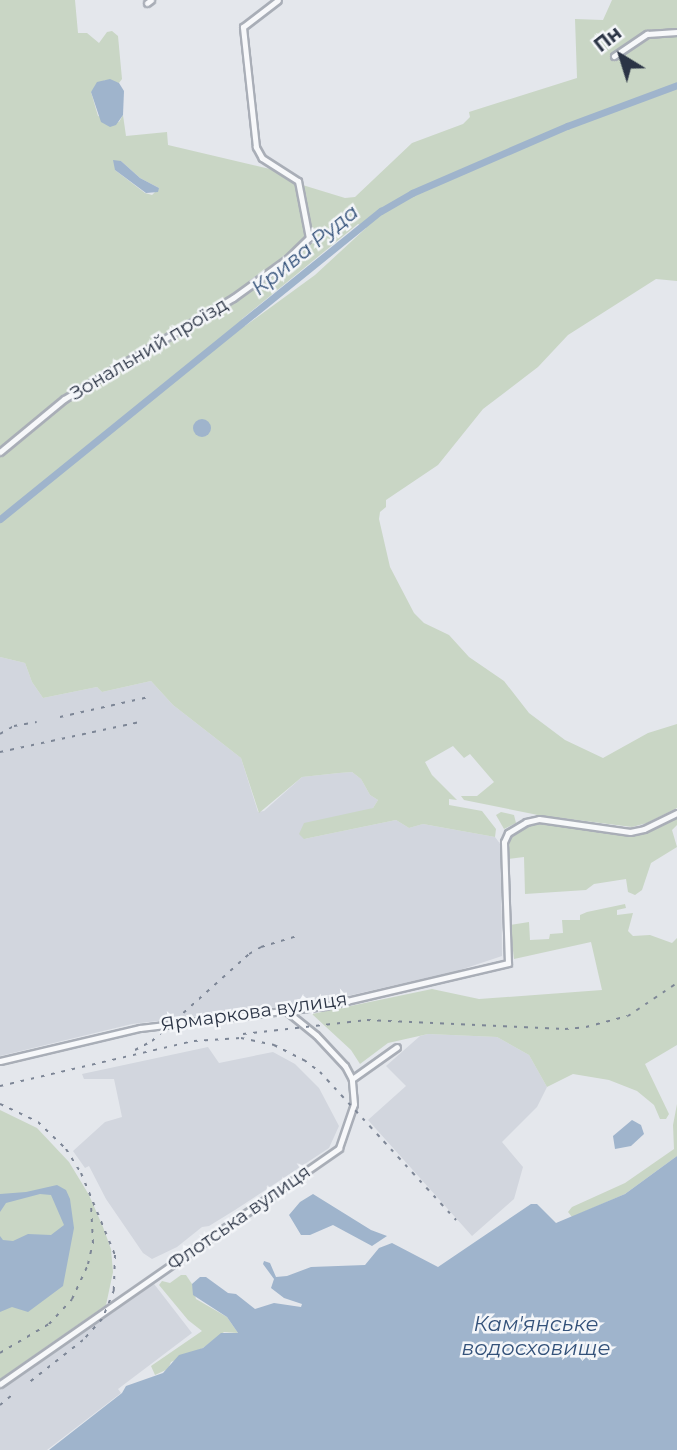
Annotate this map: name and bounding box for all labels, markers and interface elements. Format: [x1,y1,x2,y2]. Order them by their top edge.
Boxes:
north arrow [586,21,656,91]
text: Пн [589,21,626,57]
water label: Крива Руда [246,199,364,301]
street label: Зональний проїзд [66,293,232,405]
street label: Ярмаркова вулиця [159,988,349,1036]
street label: Флотська вулиця [163,1160,315,1276]
water label: Кам'янське водосховище [461,1311,611,1361]

